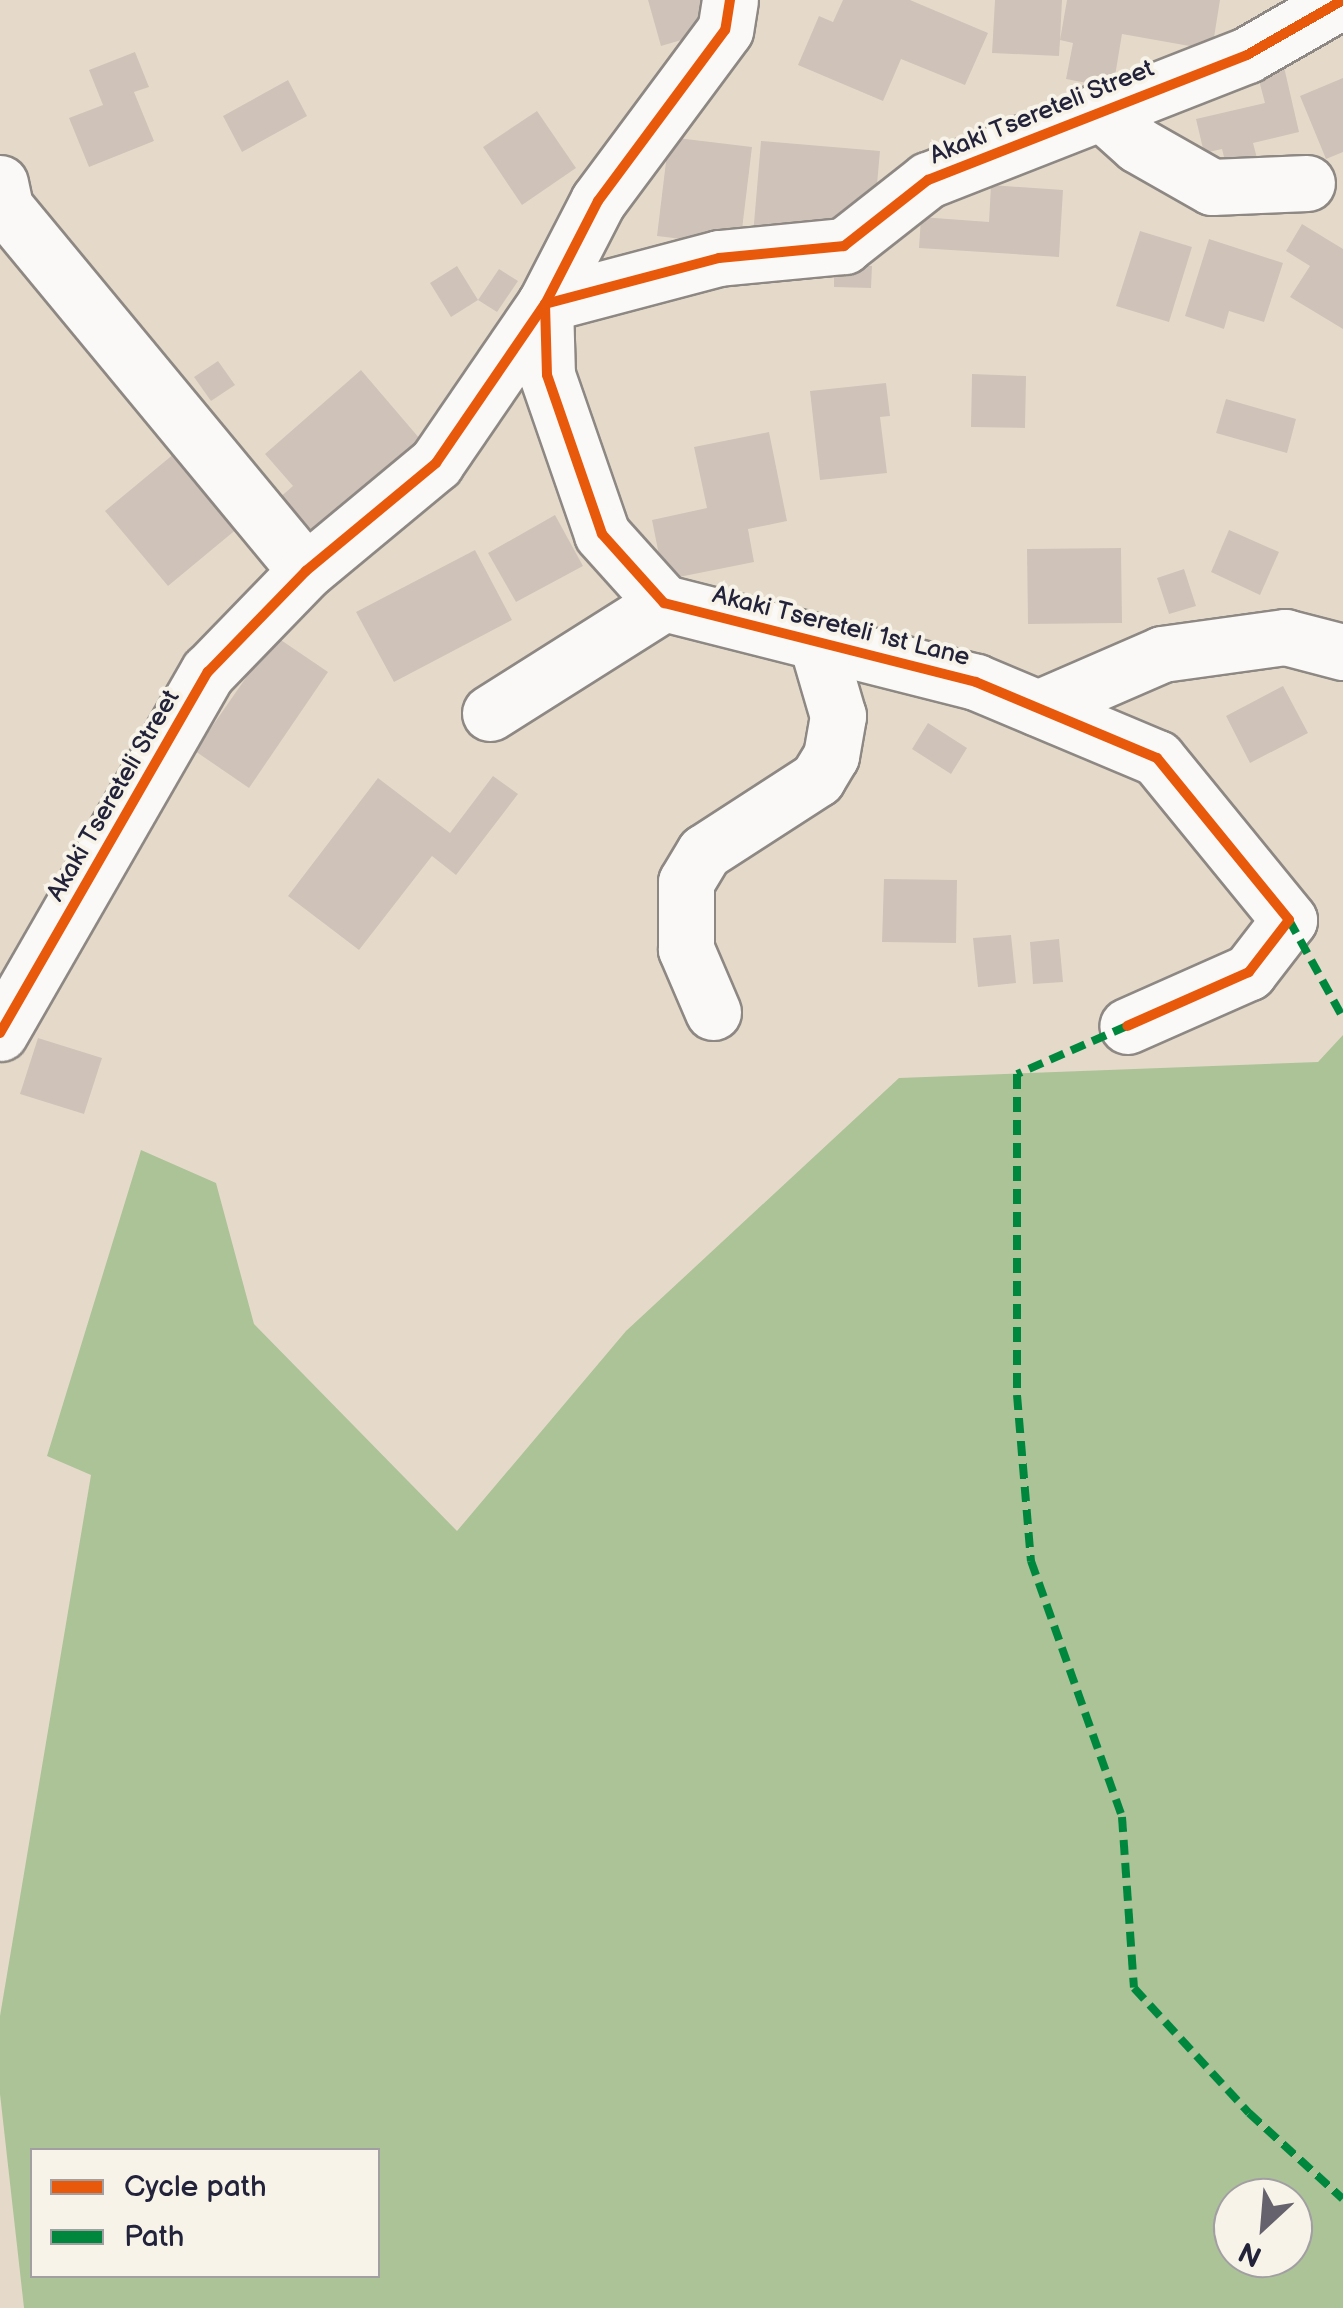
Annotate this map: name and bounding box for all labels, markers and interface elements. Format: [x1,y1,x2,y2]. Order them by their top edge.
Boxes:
street label: Akaki Tsereteli Street [925,54,1159,172]
street label: Akaki Tsereteli 1st Lane [709,580,973,674]
street label: Akaki Tsereteli Street [41,684,187,908]
legend [30,2148,380,2278]
text: Cycle path [124,2169,267,2205]
north arrow [1213,2178,1313,2278]
text: Path [124,2219,184,2255]
text: N [1234,2234,1267,2273]

